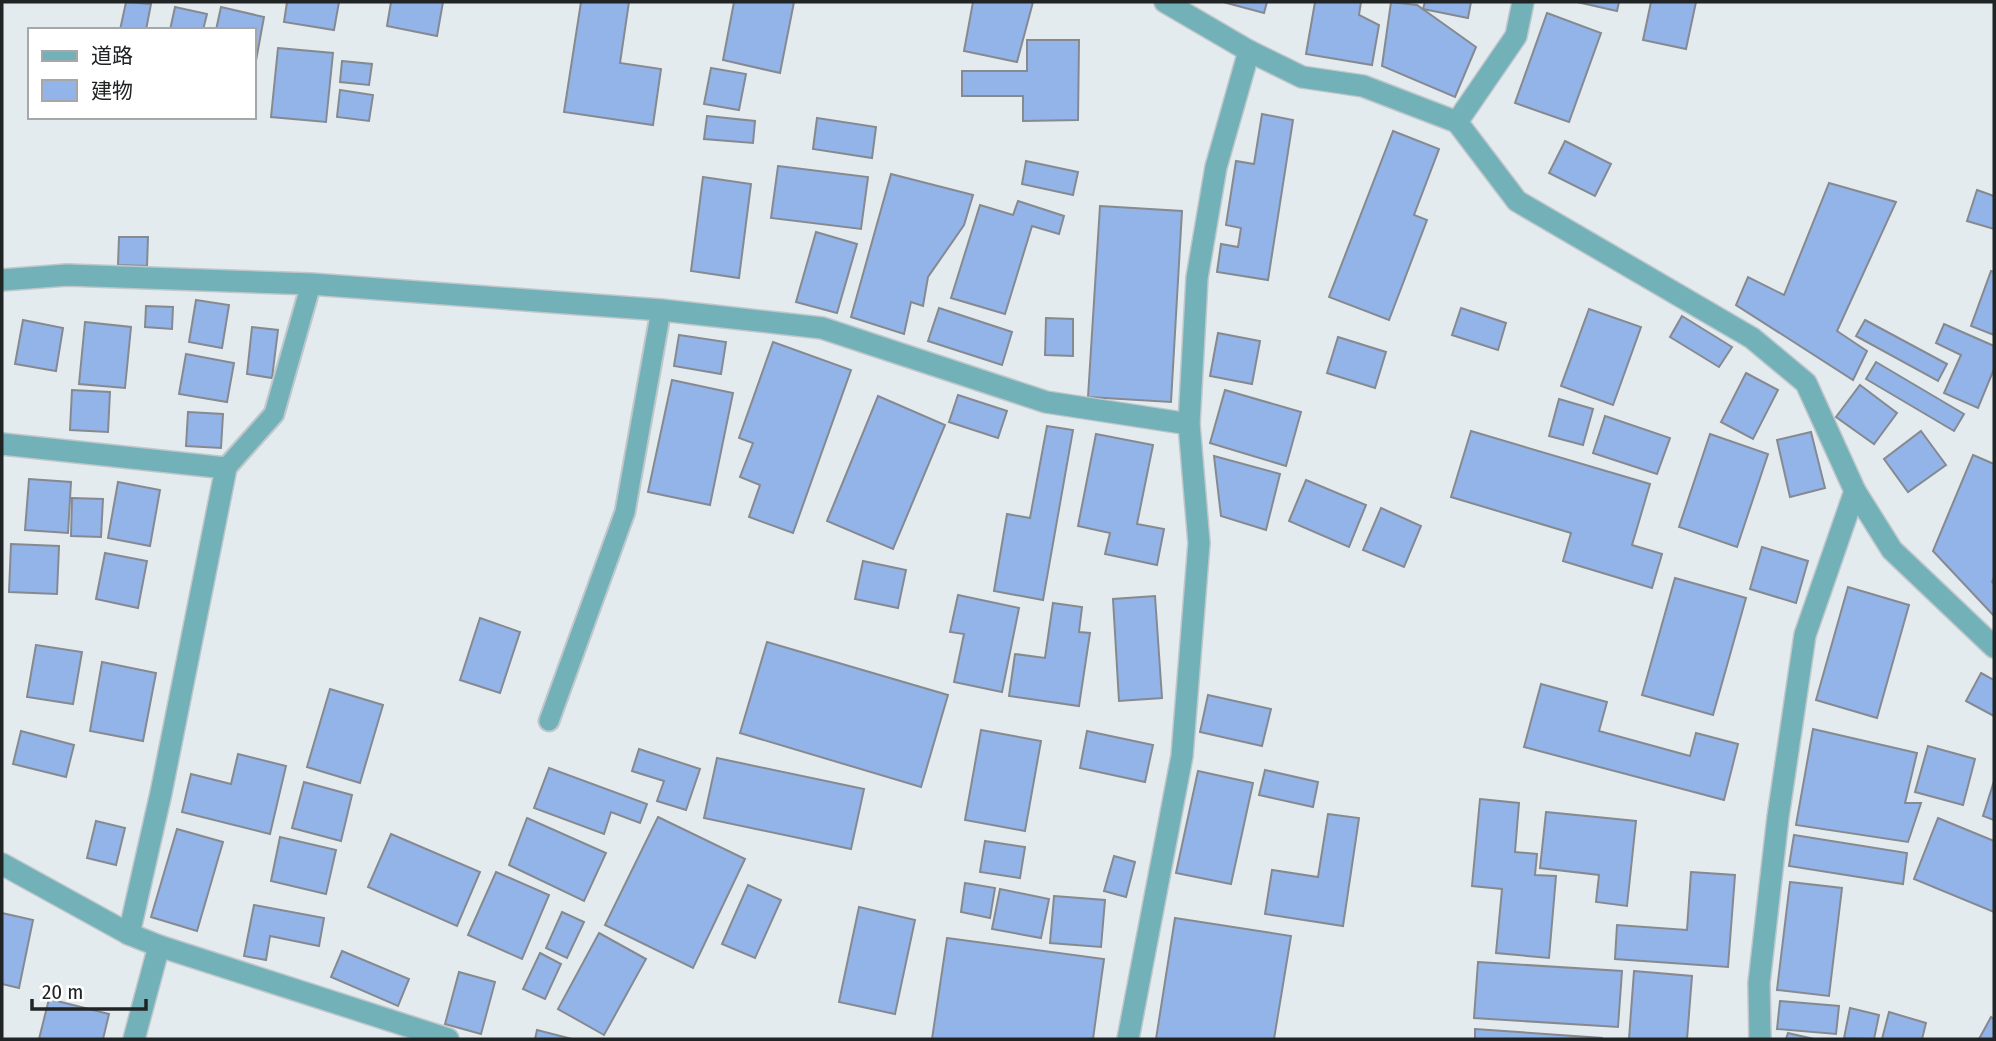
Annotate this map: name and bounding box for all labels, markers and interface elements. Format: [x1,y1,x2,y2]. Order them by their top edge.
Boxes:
legend [28,28,256,119]
text: 道路 [91,43,133,69]
text: 建物 [91,78,133,104]
scale bar [32,968,145,1012]
text: 20 m [42,979,83,1005]

